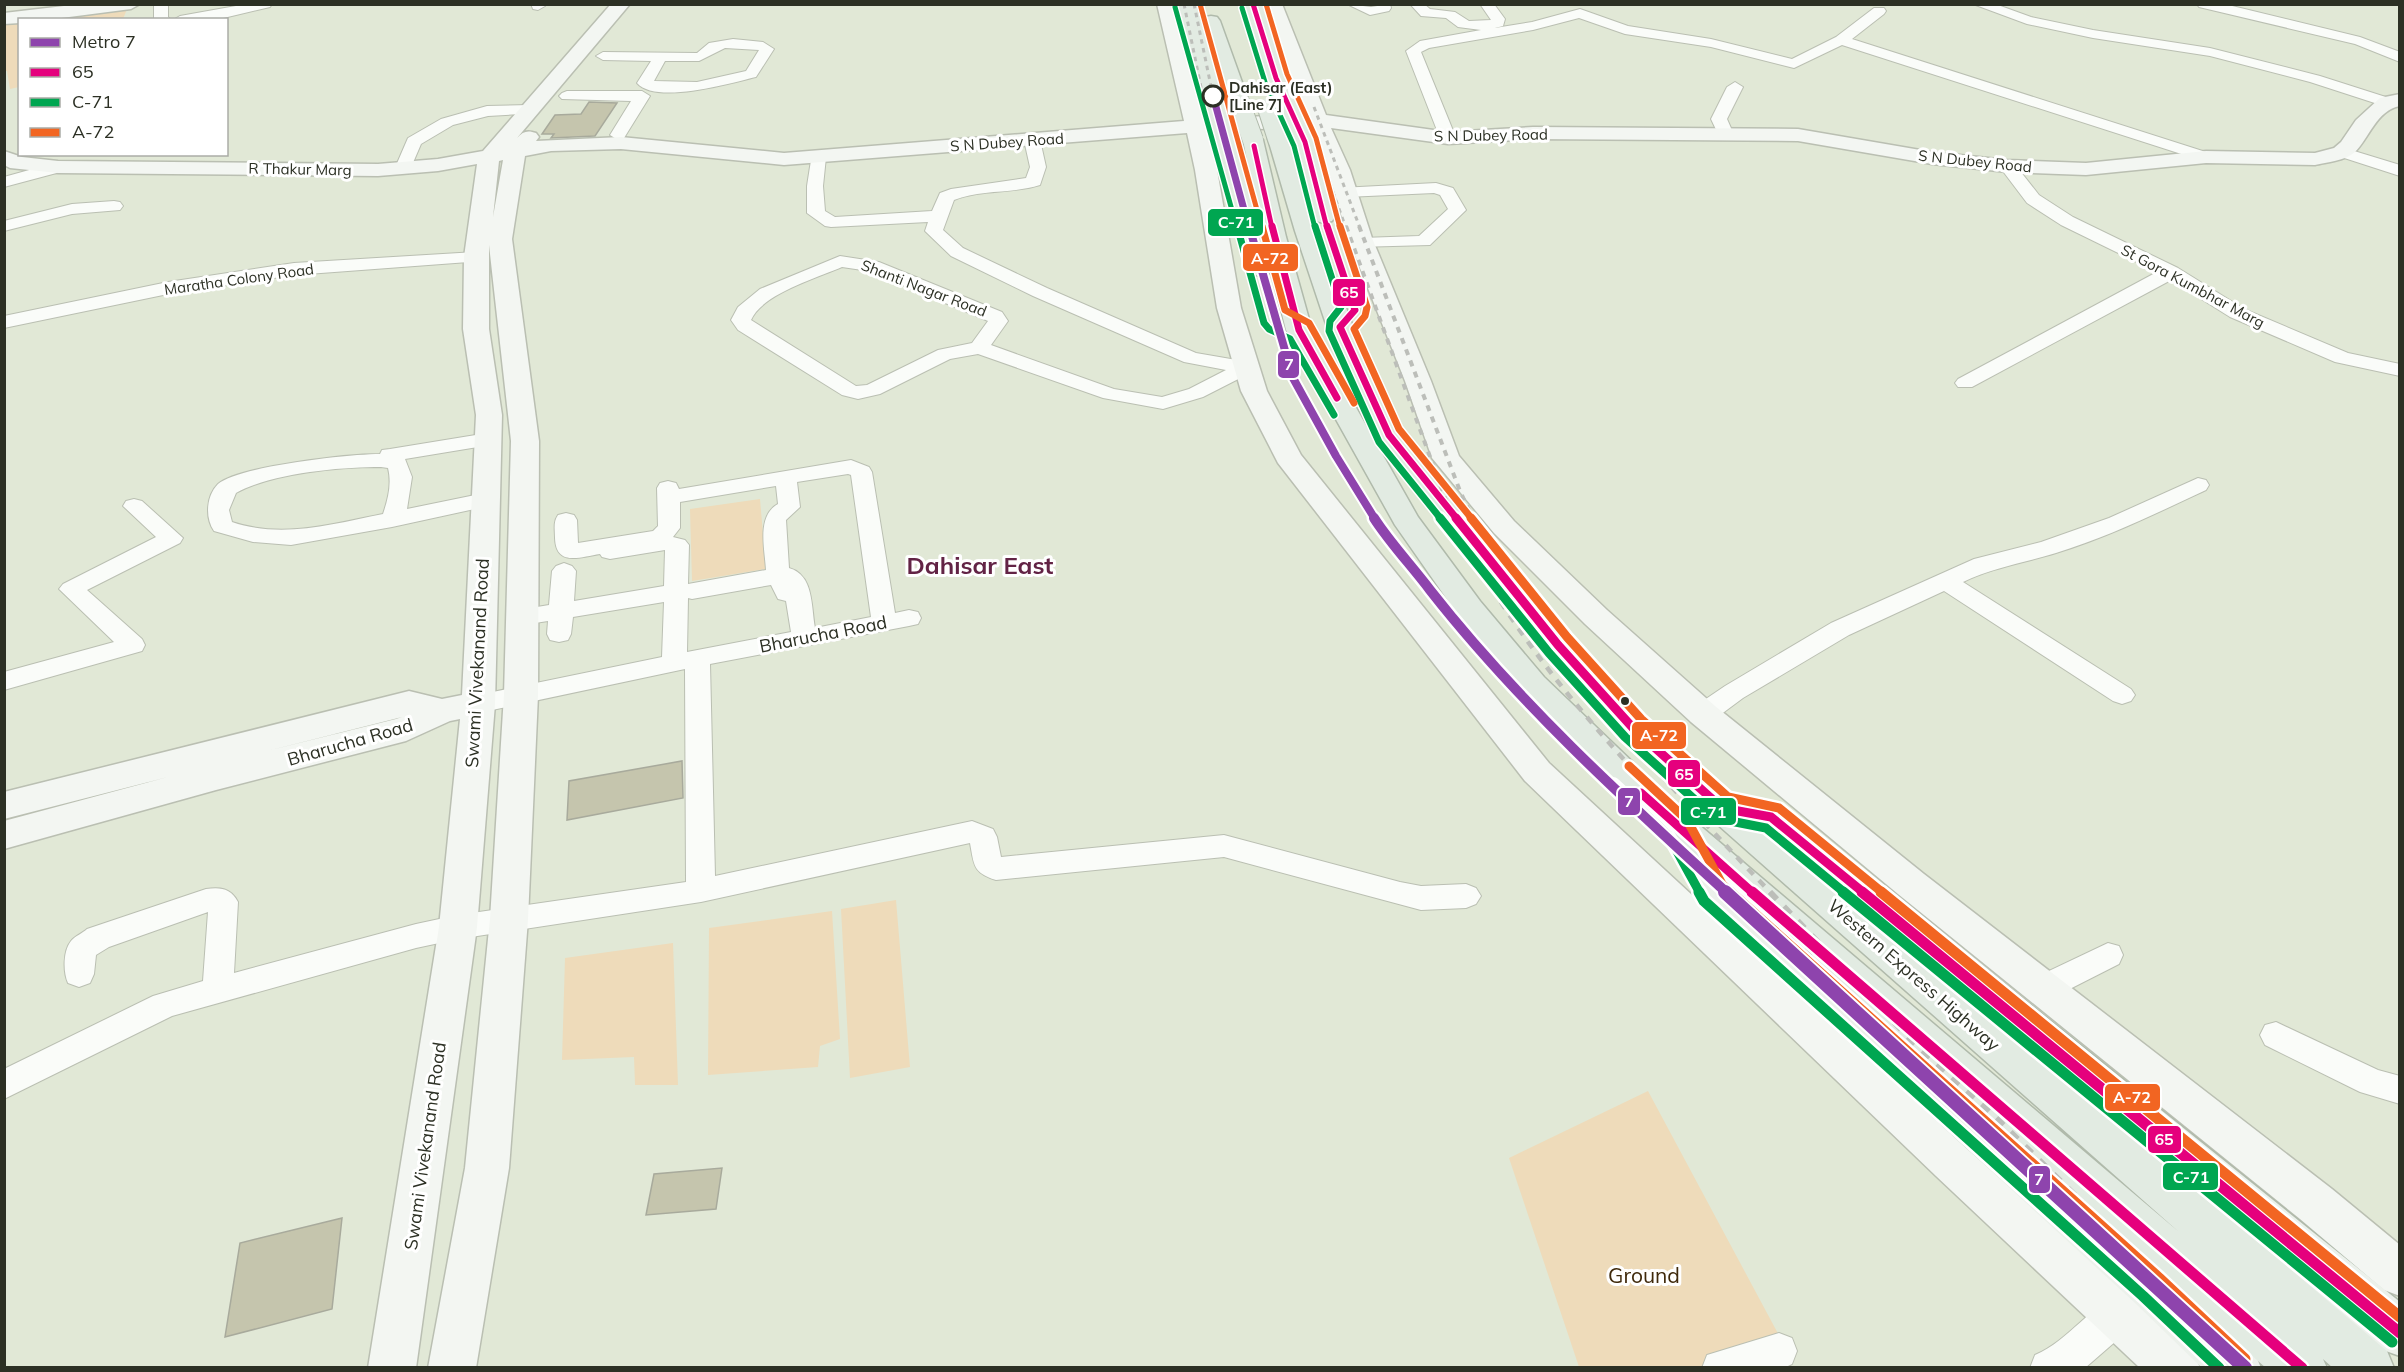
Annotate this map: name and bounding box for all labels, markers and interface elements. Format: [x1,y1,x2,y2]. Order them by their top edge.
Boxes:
legend [18,18,228,156]
text: Metro 7 [72,30,136,53]
text: 65 [72,60,94,83]
place label: Dahisar (East) [Line 7] [1229,78,1333,114]
marker: Dahisar (East) [Line 7] [1202,85,1224,107]
text: C-71 [72,90,113,113]
text: A-72 [72,120,114,143]
street label: S N Dubey Road [1434,125,1548,145]
street label: S N Dubey Road [949,129,1065,155]
street label: S N Dubey Road [1917,146,2033,176]
street label: R Thakur Marg [248,159,352,179]
line badge: C-71 [1207,208,1264,237]
text: C-71 [1218,212,1254,232]
street label: St Gora Kumbhar Marg [2118,240,2268,332]
line badge: A-72 [1242,243,1299,272]
text: A-72 [1251,248,1289,268]
street label: Shanti Nagar Road [858,255,990,321]
street label: Maratha Colony Road [163,259,315,299]
line badge: 65 [1332,278,1366,307]
text: 65 [1339,282,1359,302]
line badge: 7 [1277,350,1300,379]
text: 7 [1284,354,1294,374]
district label: Dahisar East [907,550,1053,580]
street label: Swami Vivekanand Road [460,558,494,768]
street label: Bharucha Road [757,610,889,658]
unlabelled marker [1619,695,1631,707]
street label: Bharucha Road [285,713,415,771]
line badge: A-72 [1631,721,1687,750]
text: A-72 [1640,725,1678,745]
line badge: 65 [1667,759,1701,788]
text: 65 [1674,764,1694,784]
line badge: 7 [1617,787,1641,816]
text: 7 [1624,791,1634,811]
line badge: C-71 [1680,797,1737,826]
text: C-71 [1690,802,1726,822]
street label: Western Express Highway [1823,894,2005,1056]
street label: Swami Vivekanand Road [399,1041,451,1251]
line badge: A-72 [2104,1083,2161,1112]
text: A-72 [2113,1087,2151,1107]
line badge: 65 [2147,1125,2182,1154]
text: 65 [2154,1129,2174,1149]
line badge: C-71 [2162,1162,2219,1191]
line badge: 7 [2028,1165,2051,1194]
text: C-71 [2173,1167,2209,1187]
text: 7 [2034,1169,2044,1189]
park label: Ground [1608,1262,1680,1288]

